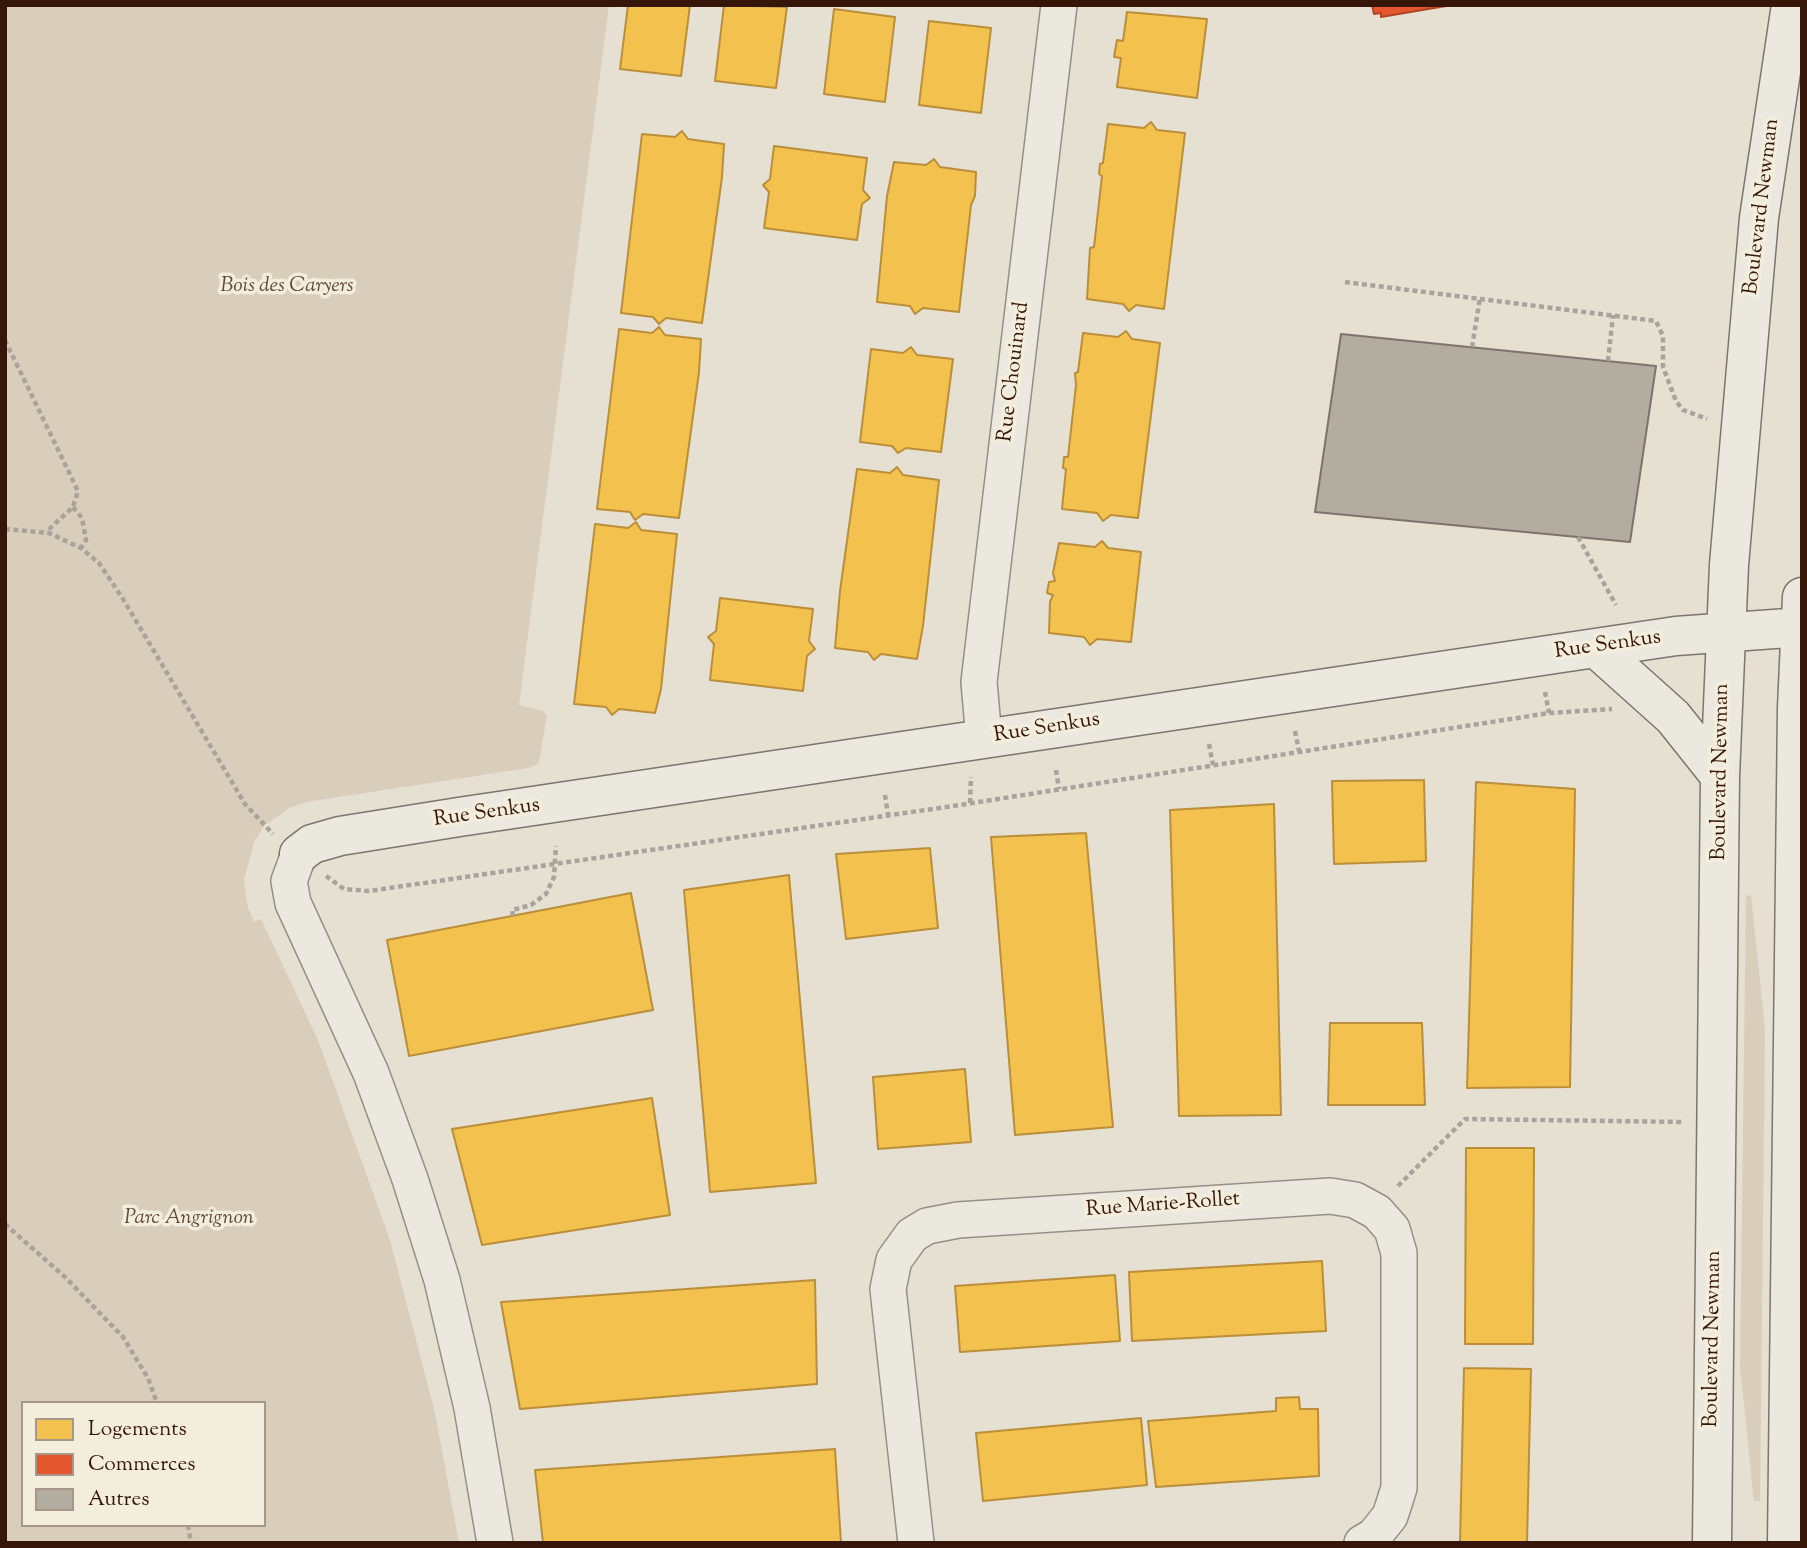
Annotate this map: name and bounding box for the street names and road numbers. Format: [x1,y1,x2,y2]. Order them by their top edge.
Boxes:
street label: Boulevard Newman [1740,117,1786,297]
street label: Rue Chouinard [994,301,1036,443]
street label: Rue Senkus [1553,626,1663,666]
street label: Boulevard Newman [1708,683,1736,861]
street label: Rue Senkus [992,708,1102,750]
street label: Rue Senkus [432,794,542,834]
street label: Rue Marie-Rollet [1085,1188,1241,1224]
street label: Boulevard Newman [1700,1250,1728,1428]

